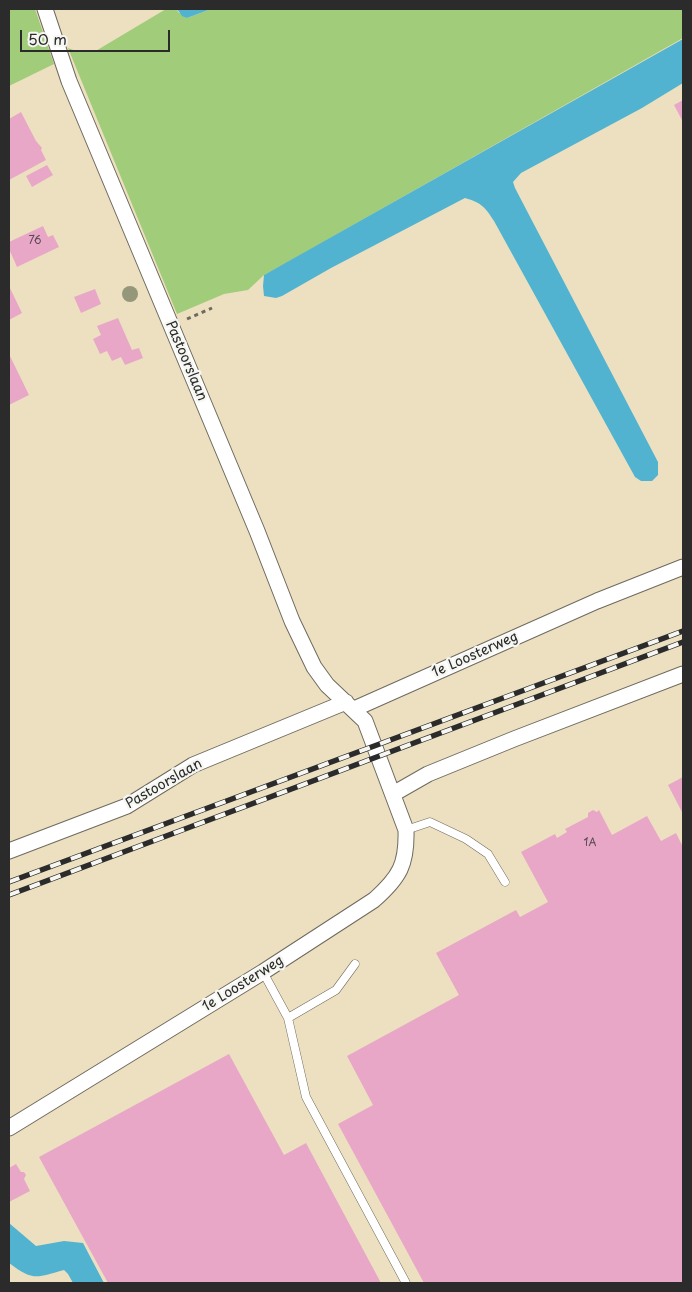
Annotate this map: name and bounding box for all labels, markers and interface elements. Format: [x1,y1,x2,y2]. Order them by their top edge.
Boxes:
scale bar [22,20,172,52]
text: 50 m [28,27,67,50]
house number: 76 [28,234,42,248]
street label: Pastoorslaan [162,318,210,404]
street label: 1e Loosterweg [429,628,521,682]
street label: Pastoorslaan [123,755,205,813]
house number: 1A [584,836,596,850]
street label: 1e Loosterweg [199,952,287,1016]

